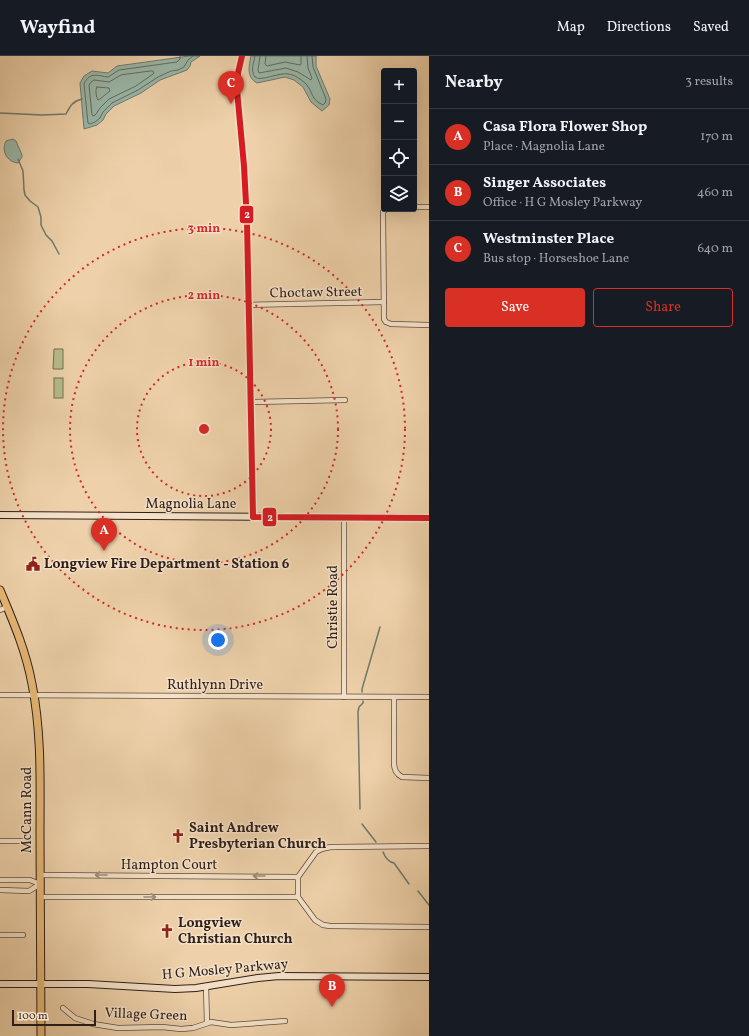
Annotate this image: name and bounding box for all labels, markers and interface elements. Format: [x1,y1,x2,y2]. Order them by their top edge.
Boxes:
text: Wayfind [20,15,95,41]
text: Map [557,18,585,37]
text: Directions [607,18,671,37]
text: Saved [693,18,729,37]
map controls [381,68,417,212]
button: + [381,68,417,104]
pin: C [218,71,244,104]
text: Nearby [445,71,503,94]
text: 3 results [685,73,733,91]
button: − [381,104,417,140]
text: Casa Flora Flower Shop [483,117,647,138]
text: A [453,128,463,146]
text: 170 m [700,128,733,146]
text: Place · Magnolia Lane [483,138,605,156]
button: locate [381,140,417,176]
text: Singer Associates [483,173,606,194]
button: layers [381,176,417,212]
text: B [454,184,462,202]
text: 460 m [697,184,733,202]
text: Office · H G Mosley Parkway [483,194,642,212]
line badge: 2 [239,205,254,224]
text: 2 [244,208,250,223]
text: 3 min [188,221,220,237]
text: Westminster Place [483,229,614,250]
text: C [454,240,462,258]
text: 640 m [697,240,733,258]
text: Bus stop · Horseshoe Lane [483,250,629,268]
street label: Choctaw Street [270,283,363,303]
text: 2 min [188,288,220,304]
button: Save [445,288,585,327]
button: Share [593,288,733,327]
text: 1 min [189,355,220,371]
centre of rings [197,422,211,436]
street label: Magnolia Lane [146,495,237,514]
line badge: 2 [262,507,277,527]
text: 2 [267,511,273,526]
pin: A [91,518,117,551]
place label: Longview Fire Department - Station 6 [44,555,290,574]
public building icon: Longview Fire Department - Station 6 [25,556,41,572]
street label: Christie Road [324,565,343,649]
your location [208,630,228,650]
street label: Ruthlynn Drive [167,676,263,695]
street label: McCann Road [18,767,37,853]
place label: Saint Andrew Presbyterian Church [189,819,326,854]
church icon: Saint Andrew Presbyterian Church [170,828,186,844]
street label: Hampton Court [121,856,217,875]
one-way arrow [95,871,108,879]
one-way arrow [253,872,266,880]
one-way arrow [143,893,156,901]
place label: Longview Christian Church [178,914,293,949]
church icon: Longview Christian Church [159,923,175,939]
street label: H G Mosley Parkway [161,955,289,985]
pin: B [319,974,345,1007]
street label: Village Green [104,1004,188,1026]
scale bar [12,1008,96,1027]
text: 100 m [18,1009,48,1024]

